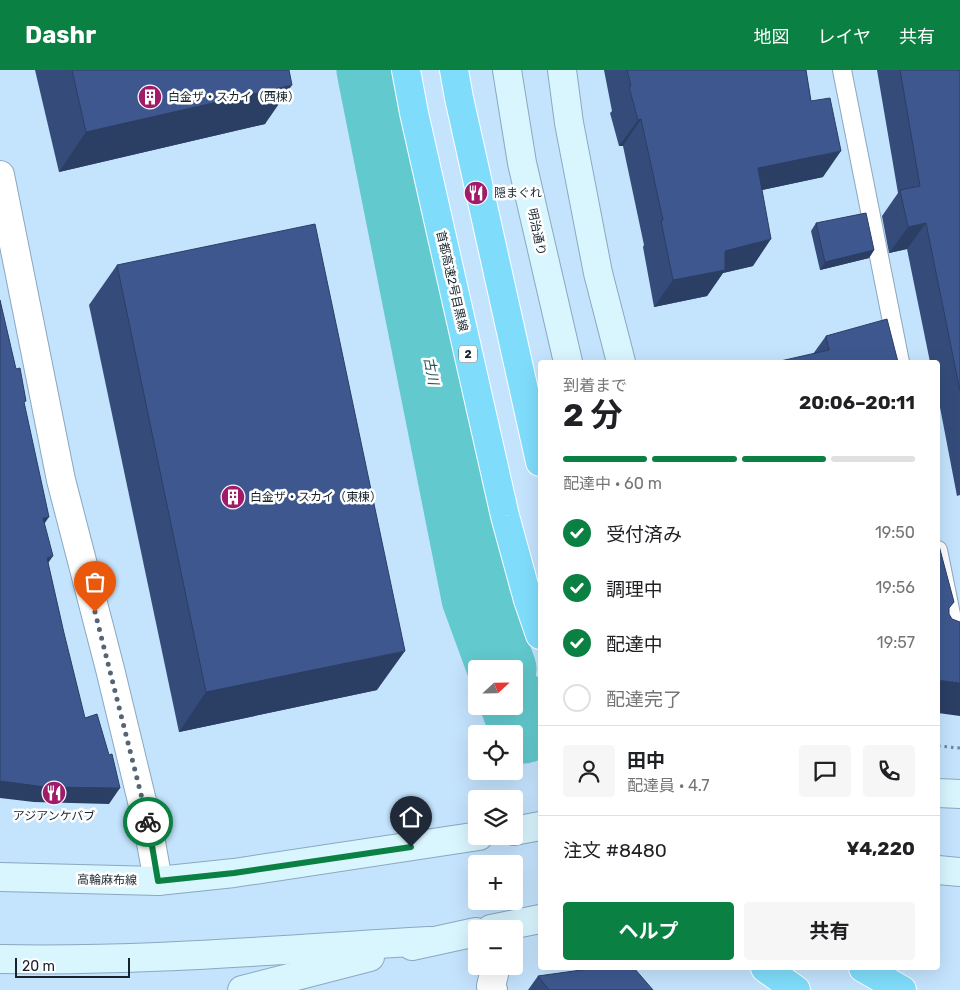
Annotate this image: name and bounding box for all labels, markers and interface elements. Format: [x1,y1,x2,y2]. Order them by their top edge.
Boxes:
text: Dashr [25,21,96,49]
text: 地図 [754,26,790,48]
text: レイヤ [818,26,871,48]
text: 共有 [899,26,935,48]
building icon: 白金ザ・スカイ（西棟） [137,84,163,110]
place label: 白金ザ・スカイ（西棟） [168,90,300,104]
restaurant icon: 隠まぐれ [463,180,489,206]
place label: 隠まぐれ [494,186,542,200]
street label: 明治通り [525,207,549,257]
street label: 首都高速2号目黒線 [434,229,470,333]
road number: 2 [459,346,477,362]
water label: 古川 [420,356,442,388]
text: 到着まで [563,376,627,395]
text: 20:06–20:11 [799,391,915,414]
text: 2 分 [563,396,623,434]
text: 配達中 · 60 m [563,474,662,493]
building icon: 白金ザ・スカイ（東棟） [220,484,246,510]
place label: 白金ザ・スカイ（東棟） [250,490,382,504]
icon: check [563,519,591,547]
text: 受付済み [606,523,682,546]
text: 19:50 [875,523,915,542]
pin [74,561,116,612]
icon: bag [81,568,109,596]
icon: check [563,574,591,602]
text: 調理中 [606,578,663,601]
text: 19:56 [875,578,915,597]
icon: check [563,629,591,657]
text: 配達中 [606,633,663,656]
text: 19:57 [877,633,915,652]
north arrow [468,660,522,715]
map controls [468,660,523,975]
text: 配達完了 [606,688,682,711]
button: locate [468,725,523,780]
button: person [563,745,615,797]
button: chat [799,745,851,797]
button: phone [863,745,915,797]
text: 田中 [627,749,665,772]
text: 配達員 · 4.7 [627,776,710,795]
restaurant icon: アジアンケバブ [41,780,67,806]
button: layers [468,790,523,845]
pin [390,796,432,847]
courier [123,797,173,847]
icon: home [397,803,425,831]
icon: bike [134,808,162,836]
place label: アジアンケバブ [13,809,95,823]
text: ¥4,220 [846,837,915,860]
text: 注文 #8480 [563,839,667,862]
button: + [468,855,523,910]
street label: 高輪麻布線 [77,872,137,888]
button: ヘルプ [563,902,734,960]
button: 共有 [744,902,915,960]
button: − [468,920,523,975]
scale bar [15,955,130,978]
text: 20 m [22,958,55,975]

